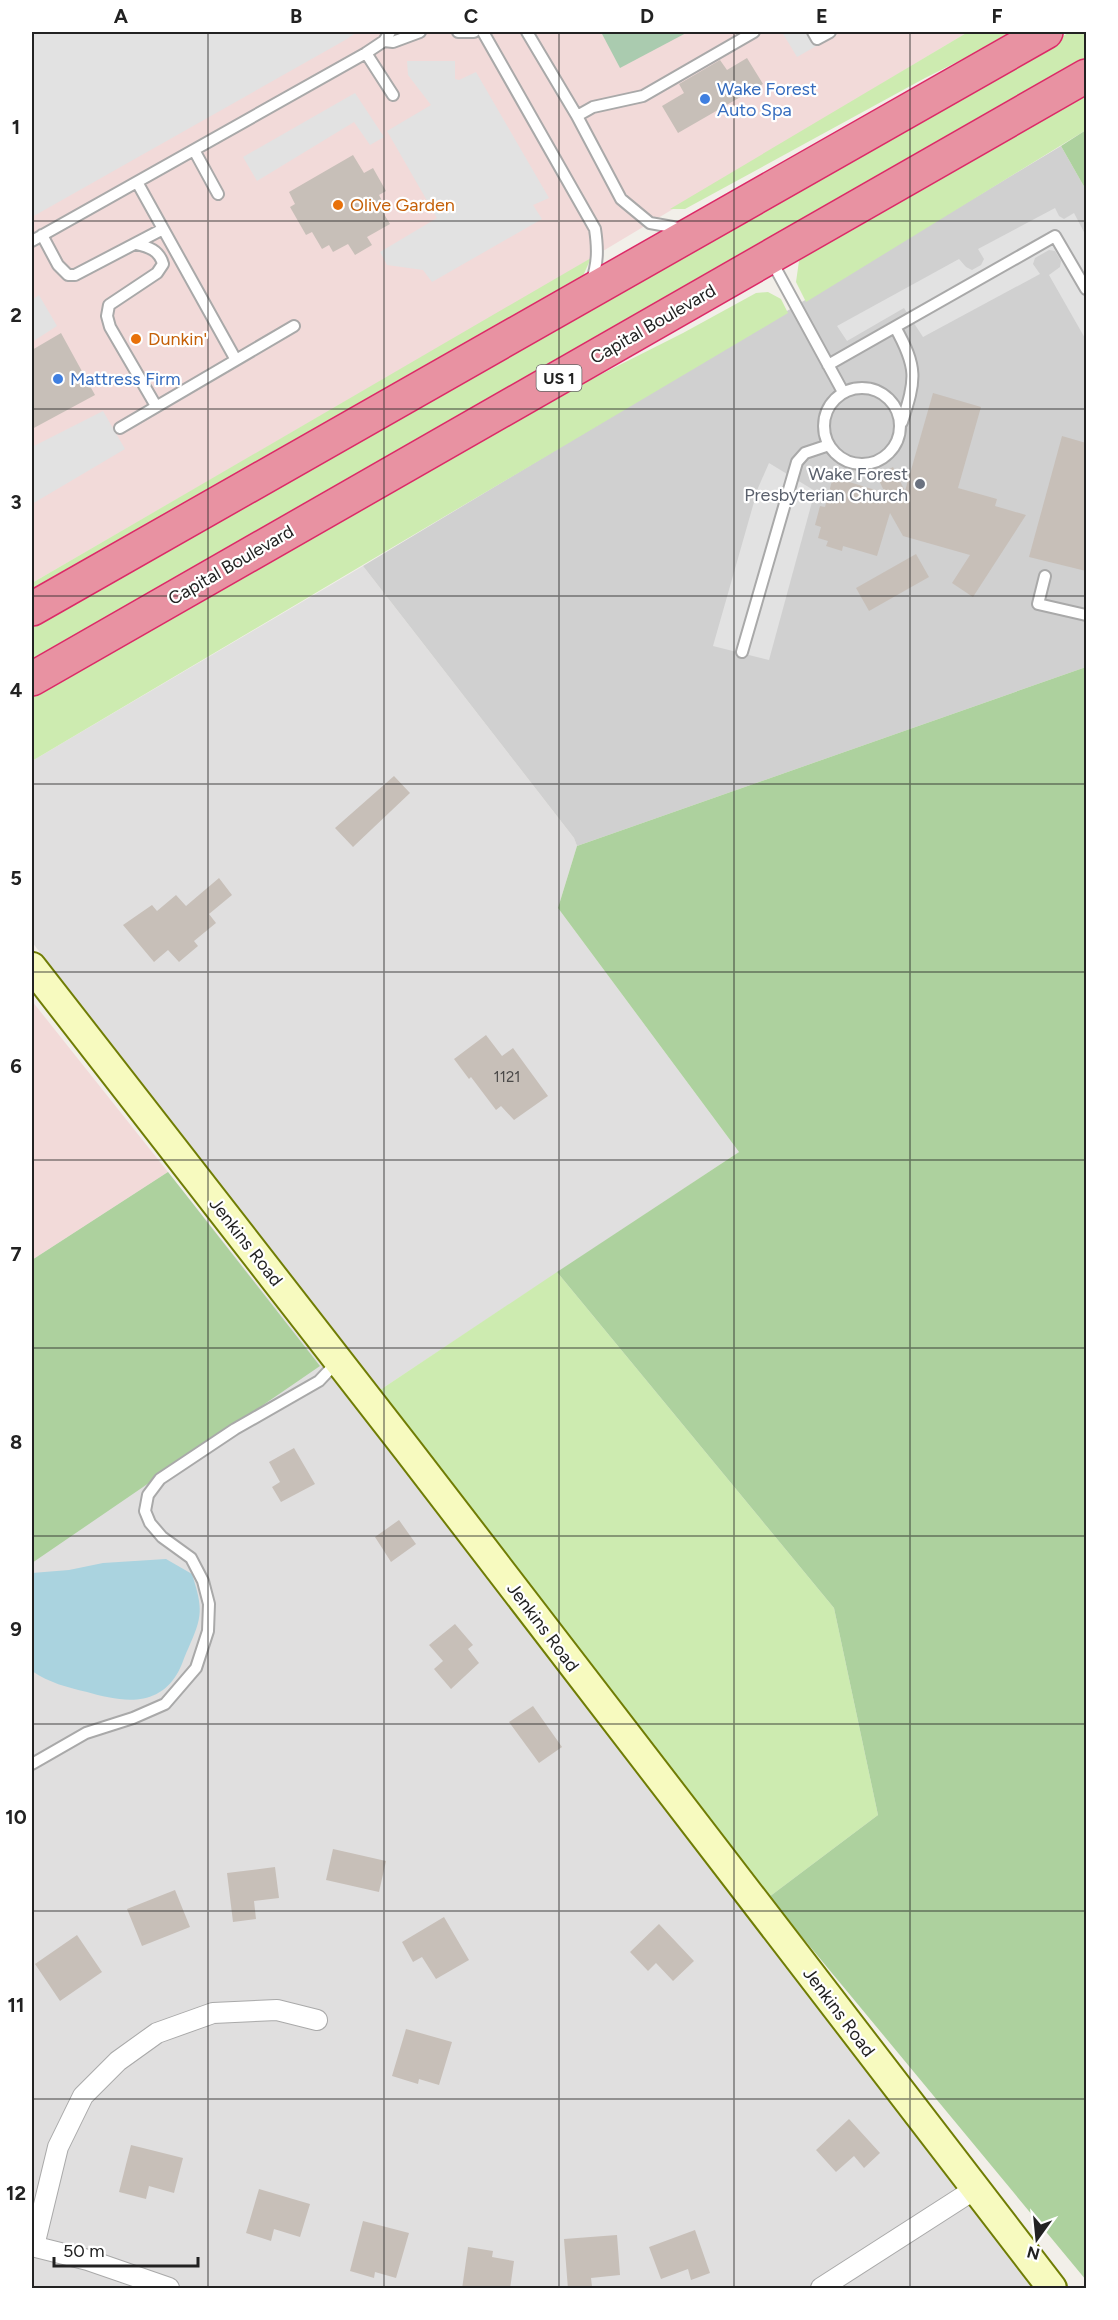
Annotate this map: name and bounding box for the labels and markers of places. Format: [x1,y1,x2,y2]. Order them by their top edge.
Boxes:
place label: Wake Forest Auto Spa [717,78,817,121]
marker: Wake Forest Auto Spa [698,92,712,106]
place label: Olive Garden [350,194,455,216]
marker: Olive Garden [331,198,345,212]
place label: Dunkin' [148,328,207,350]
marker: Dunkin' [129,332,143,346]
place label: Mattress Firm [70,368,181,390]
marker: Mattress Firm [51,372,65,386]
place label: Wake Forest Presbyterian Church [744,463,908,506]
marker: Wake Forest Presbyterian Church [913,477,927,491]

